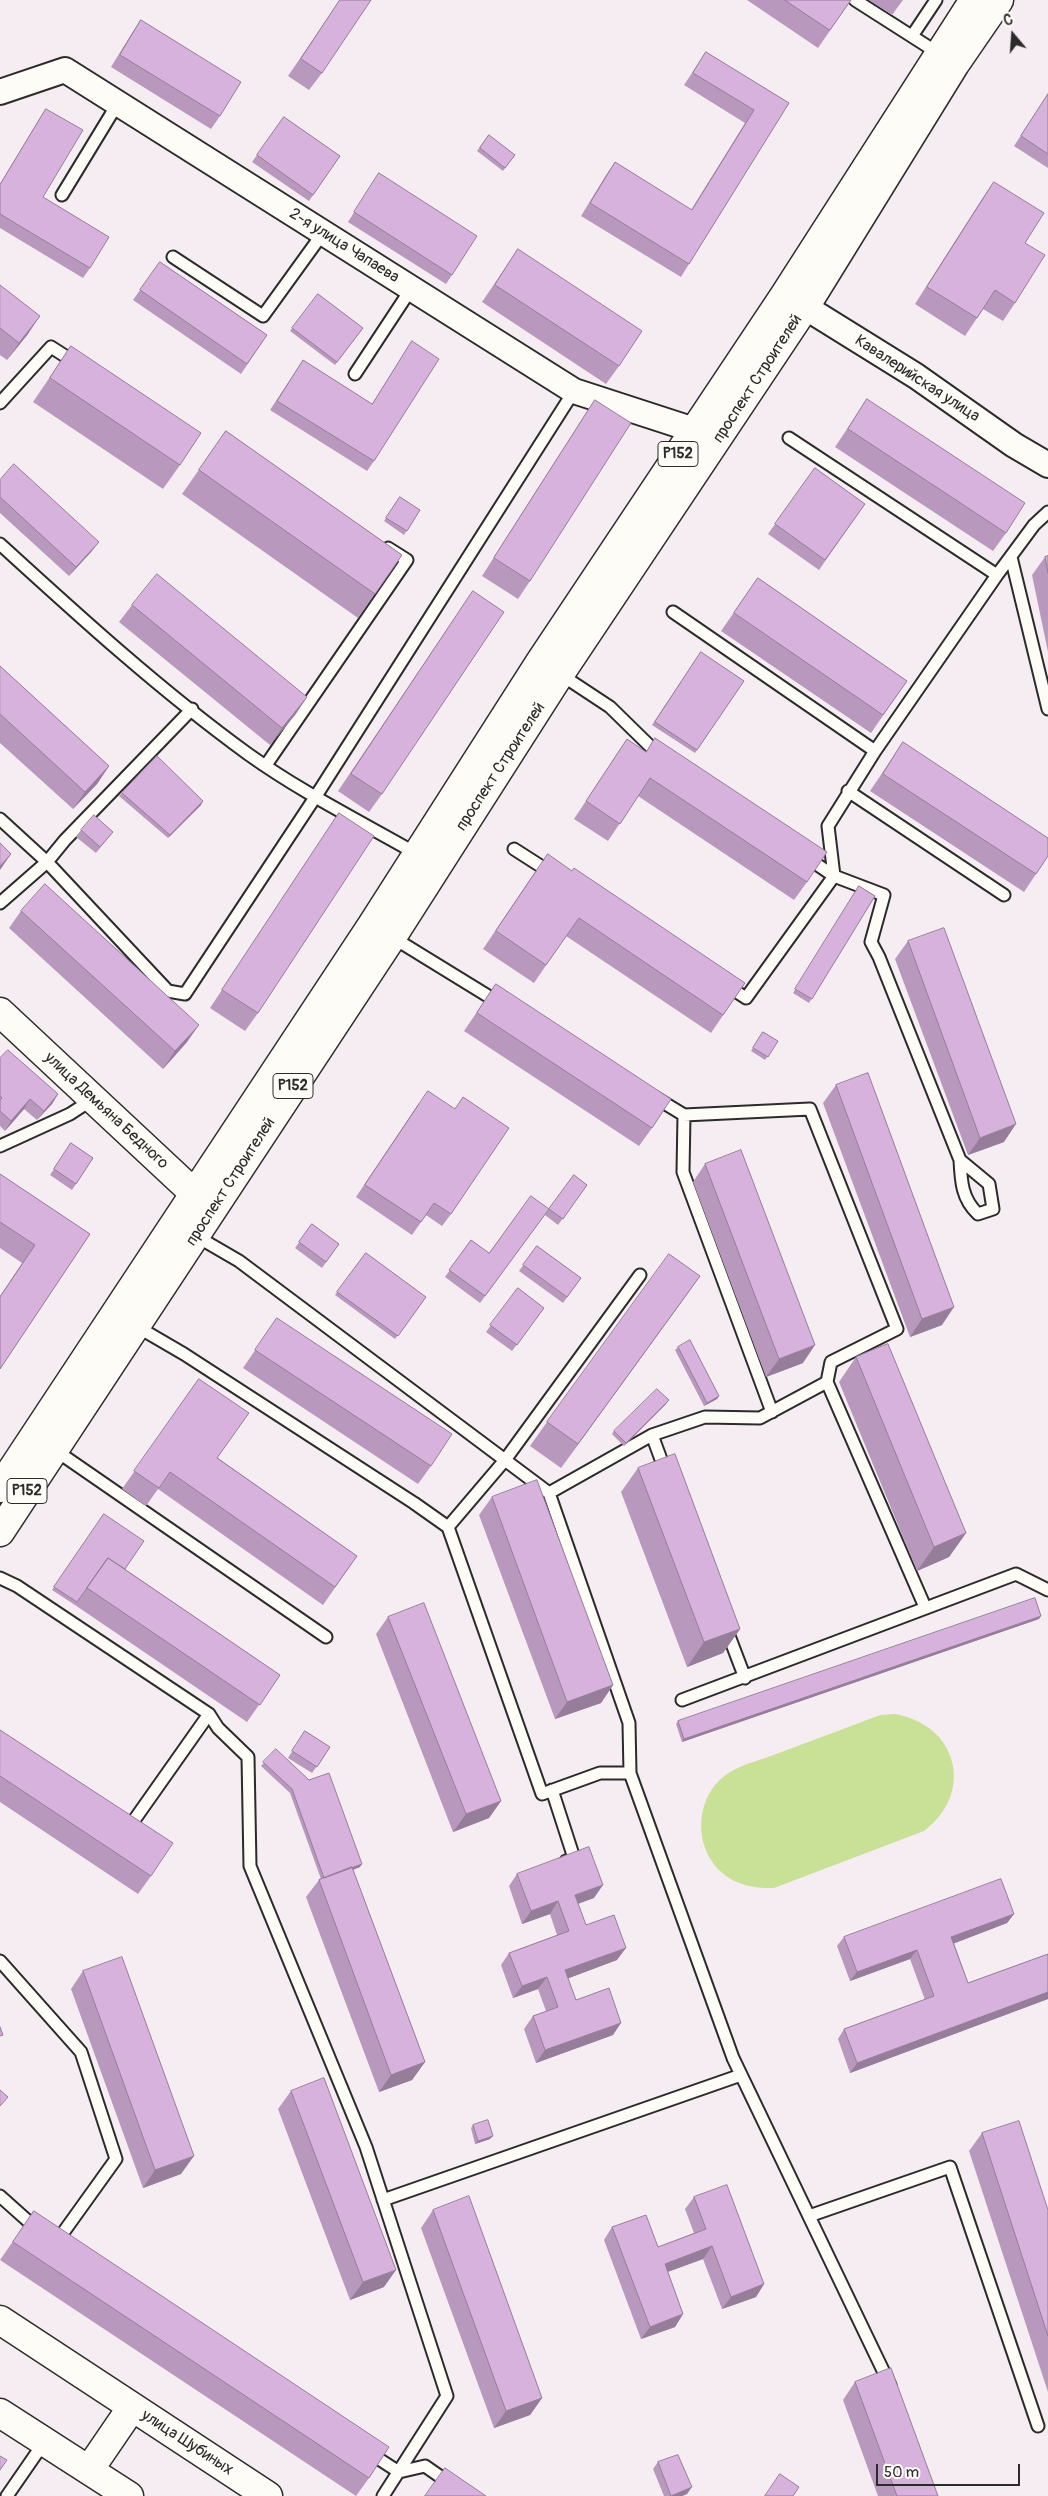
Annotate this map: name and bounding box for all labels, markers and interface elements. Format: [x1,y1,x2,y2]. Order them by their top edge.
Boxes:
north arrow [988,10,1038,60]
text: С [1001,11,1015,30]
street label: 2-я улица Чапаева [286,205,402,287]
street label: проспект Строителей [709,311,807,447]
street label: Кавалерийская улица [851,331,983,427]
road number: Р152 [658,442,698,466]
street label: проспект Строителей [452,699,550,835]
street label: улица Демьяна Бедного [40,1048,172,1174]
road number: Р152 [273,1074,313,1098]
street label: проспект Строителей [182,1114,280,1250]
road number: Р152 [7,1478,47,1504]
street label: улица Шубиных [137,2406,237,2480]
scale bar [878,2454,1022,2486]
text: 50 m [884,2463,919,2482]

